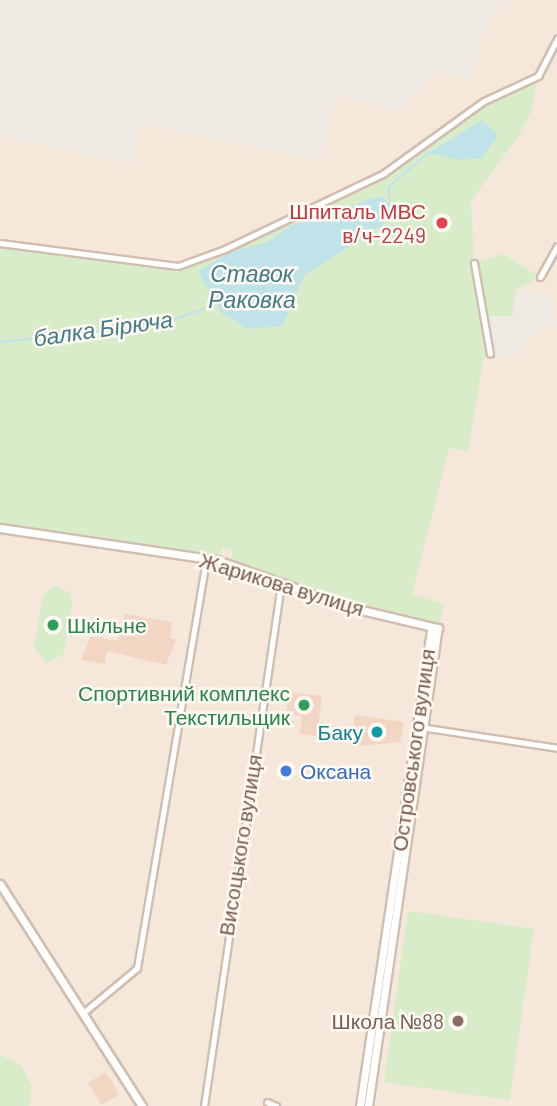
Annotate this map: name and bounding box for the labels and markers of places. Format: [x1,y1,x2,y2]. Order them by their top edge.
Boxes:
place label: Шпиталь МВС в/ч-2249 [289,198,426,248]
marker: Шпиталь МВС в/ч-2249 [432,213,452,233]
place label: Шкільне [67,612,147,638]
marker: Шкільне [45,617,61,633]
place label: Спортивний комплекс Текстильщик [78,680,290,730]
marker: Спортивний комплекс Текстильщик [296,697,312,713]
place label: Баку [318,719,363,745]
marker: Баку [369,724,385,740]
place label: Оксана [300,758,371,784]
marker: Оксана [278,763,294,779]
place label: Школа №88 [332,1008,444,1034]
marker: Школа №88 [450,1013,466,1029]

